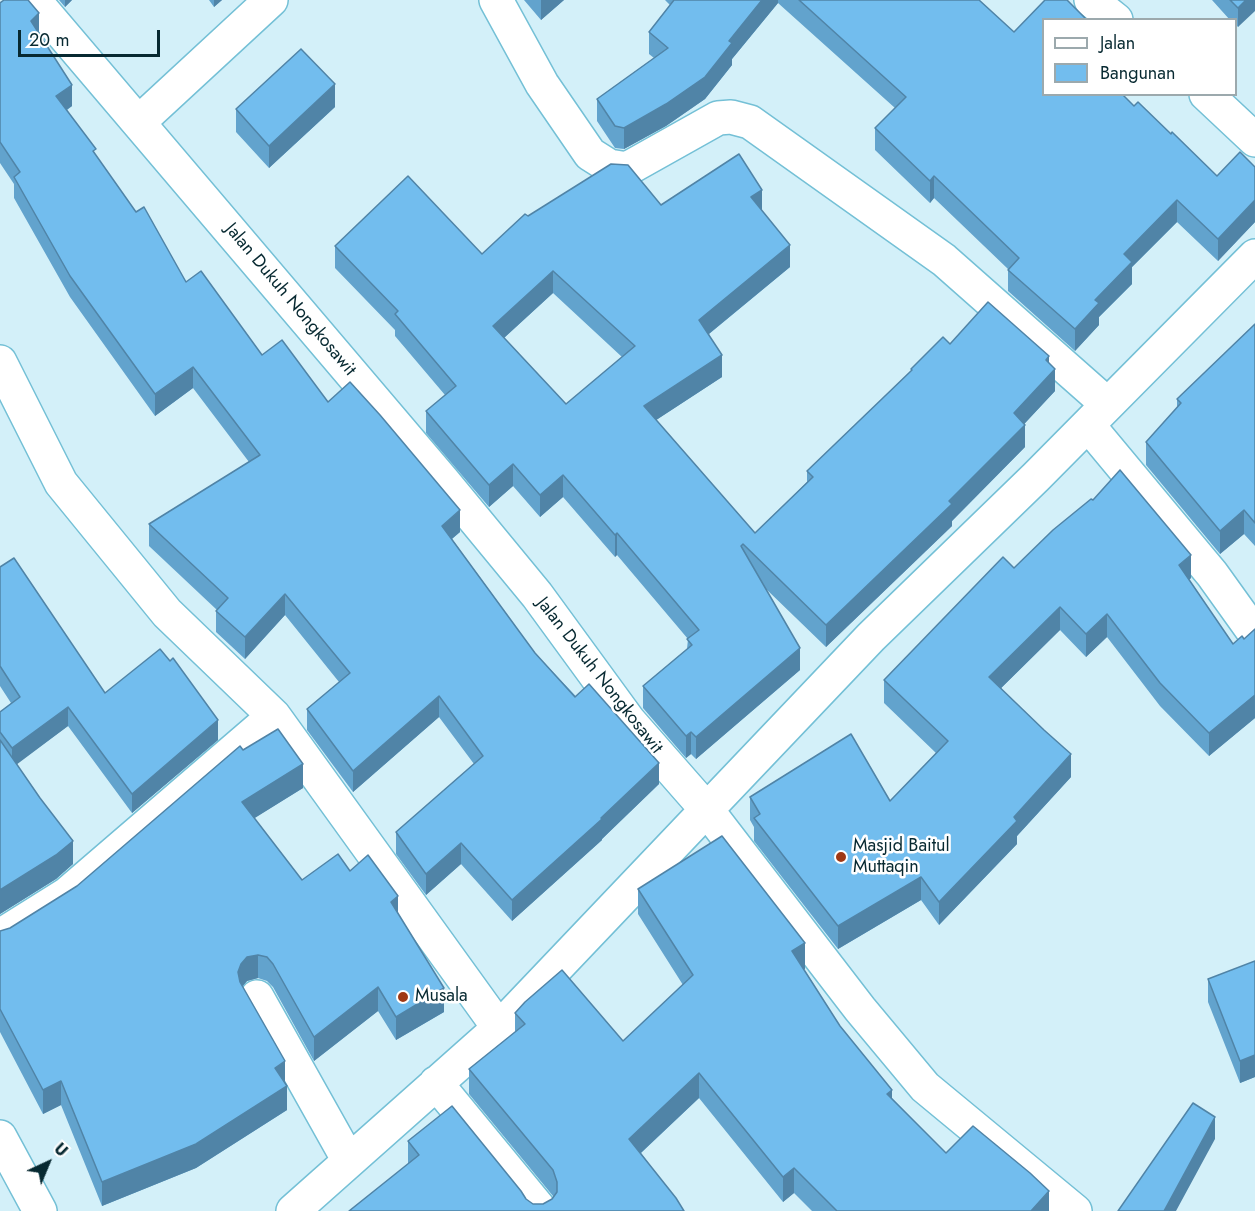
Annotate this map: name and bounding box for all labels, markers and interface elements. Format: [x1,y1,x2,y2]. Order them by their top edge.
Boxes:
scale bar [21,18,164,56]
legend [1042,18,1237,96]
text: 20 m [29,27,69,53]
text: Jalan [1100,30,1135,56]
text: Bangunan [1100,60,1175,86]
street label: Jalan Dukuh Nongkosawit [220,219,360,381]
street label: Jalan Dukuh Nongkosawit [531,594,667,758]
place label: Masjid Baitul Muttaqin [853,836,950,878]
marker: Masjid Baitul Muttaqin [834,850,848,864]
place label: Musala [415,986,468,1008]
marker: Musala [396,990,410,1004]
north arrow [18,1133,78,1193]
text: U [49,1138,73,1162]

